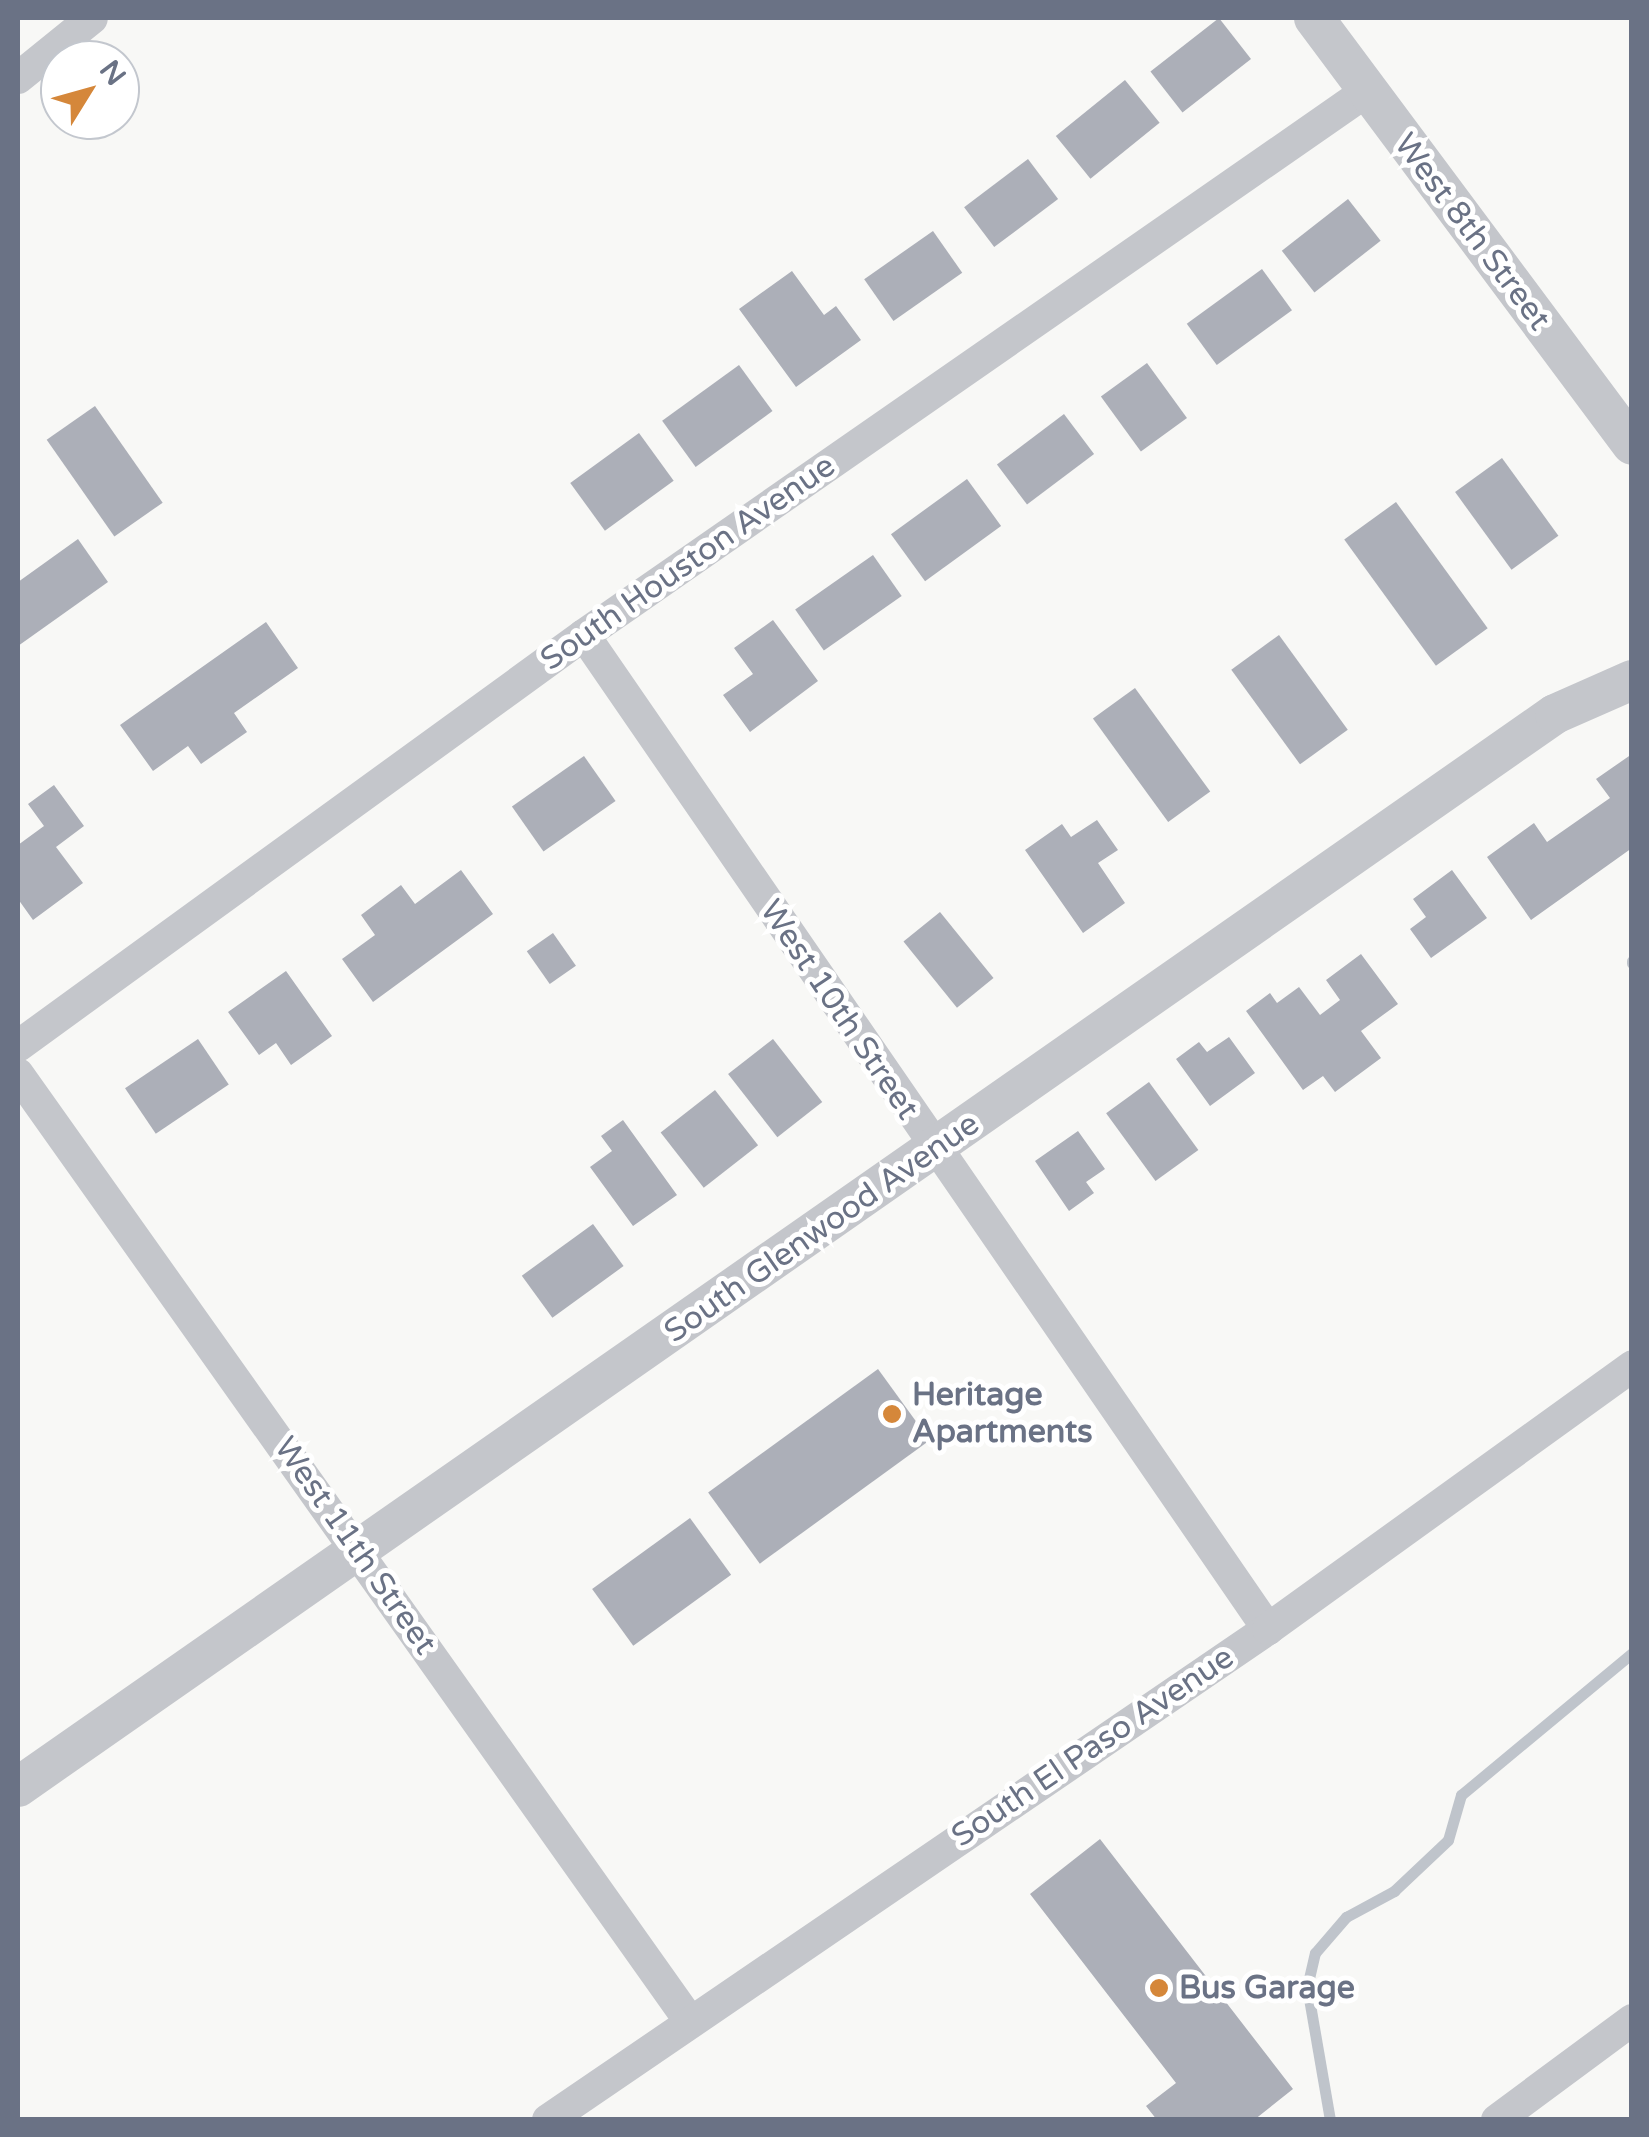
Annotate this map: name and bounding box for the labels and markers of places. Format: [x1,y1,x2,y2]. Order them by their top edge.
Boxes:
place label: Heritage Apartments [912,1377,1093,1452]
marker: Heritage Apartments [881,1403,903,1425]
place label: Bus Garage [1179,1969,1355,2007]
marker: Bus Garage [1148,1977,1170,1999]

